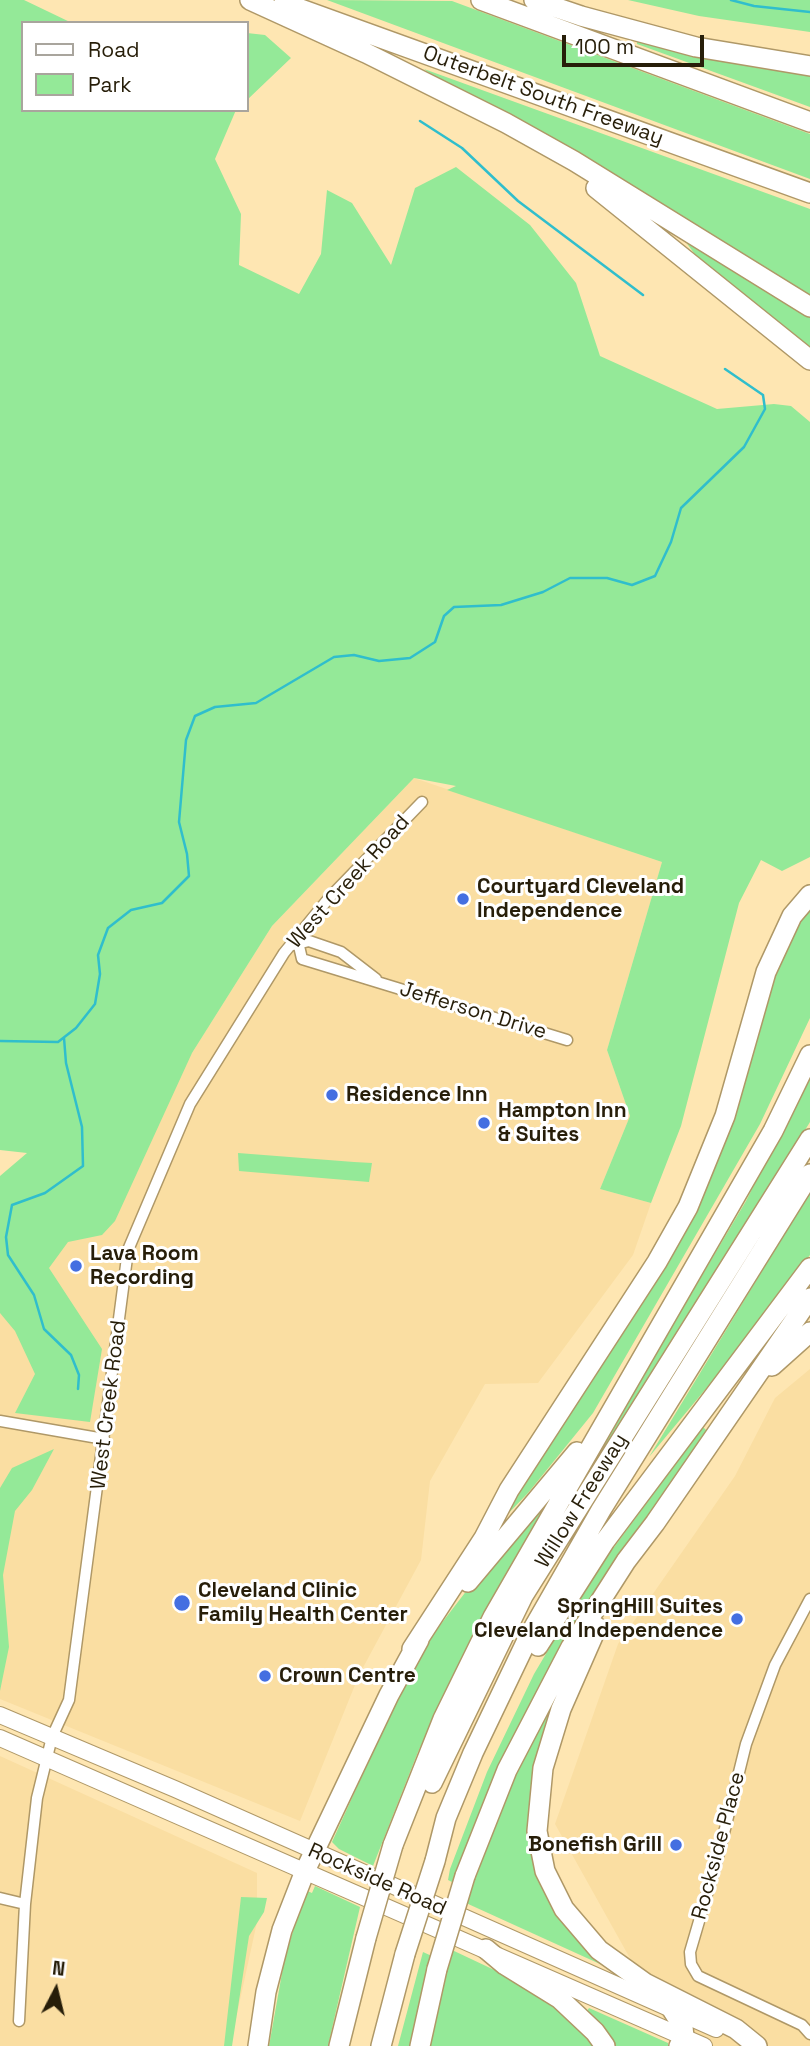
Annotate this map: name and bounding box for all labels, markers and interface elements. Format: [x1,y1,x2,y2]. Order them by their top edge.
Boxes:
legend [21,21,248,112]
scale bar [565,21,707,65]
text: 100 m [575,33,634,60]
text: Road [88,36,140,63]
street label: Outerbelt South Freeway [419,41,667,151]
text: Park [88,71,132,98]
street label: West Creek Road [283,810,415,954]
place label: Courtyard Cleveland Independence [477,874,684,924]
marker: Courtyard Cleveland Independence [455,891,471,907]
street label: Jefferson Drive [397,977,549,1045]
place label: Residence Inn [346,1082,488,1108]
marker: Residence Inn [324,1087,340,1103]
place label: Hampton Inn & Suites [498,1098,627,1148]
marker: Hampton Inn & Suites [476,1115,492,1131]
place label: Lava Room Recording [90,1241,199,1291]
marker: Lava Room Recording [68,1258,84,1274]
street label: West Creek Road [86,1319,132,1491]
street label: Willow Freeway [531,1429,633,1573]
place label: Cleveland Clinic Family Health Center [198,1578,408,1628]
marker: Cleveland Clinic Family Health Center [172,1593,192,1613]
place label: SpringHill Suites Cleveland Independence [474,1594,723,1644]
marker: SpringHill Suites Cleveland Independence [729,1611,745,1627]
place label: Crown Centre [279,1663,416,1689]
marker: Crown Centre [257,1668,273,1684]
street label: Rockside Place [687,1769,751,1923]
place label: Bonefish Grill [528,1832,662,1858]
marker: Bonefish Grill [668,1837,684,1853]
street label: Rockside Road [304,1838,450,1922]
north arrow [21,1955,91,2025]
text: N [51,1955,66,1982]

